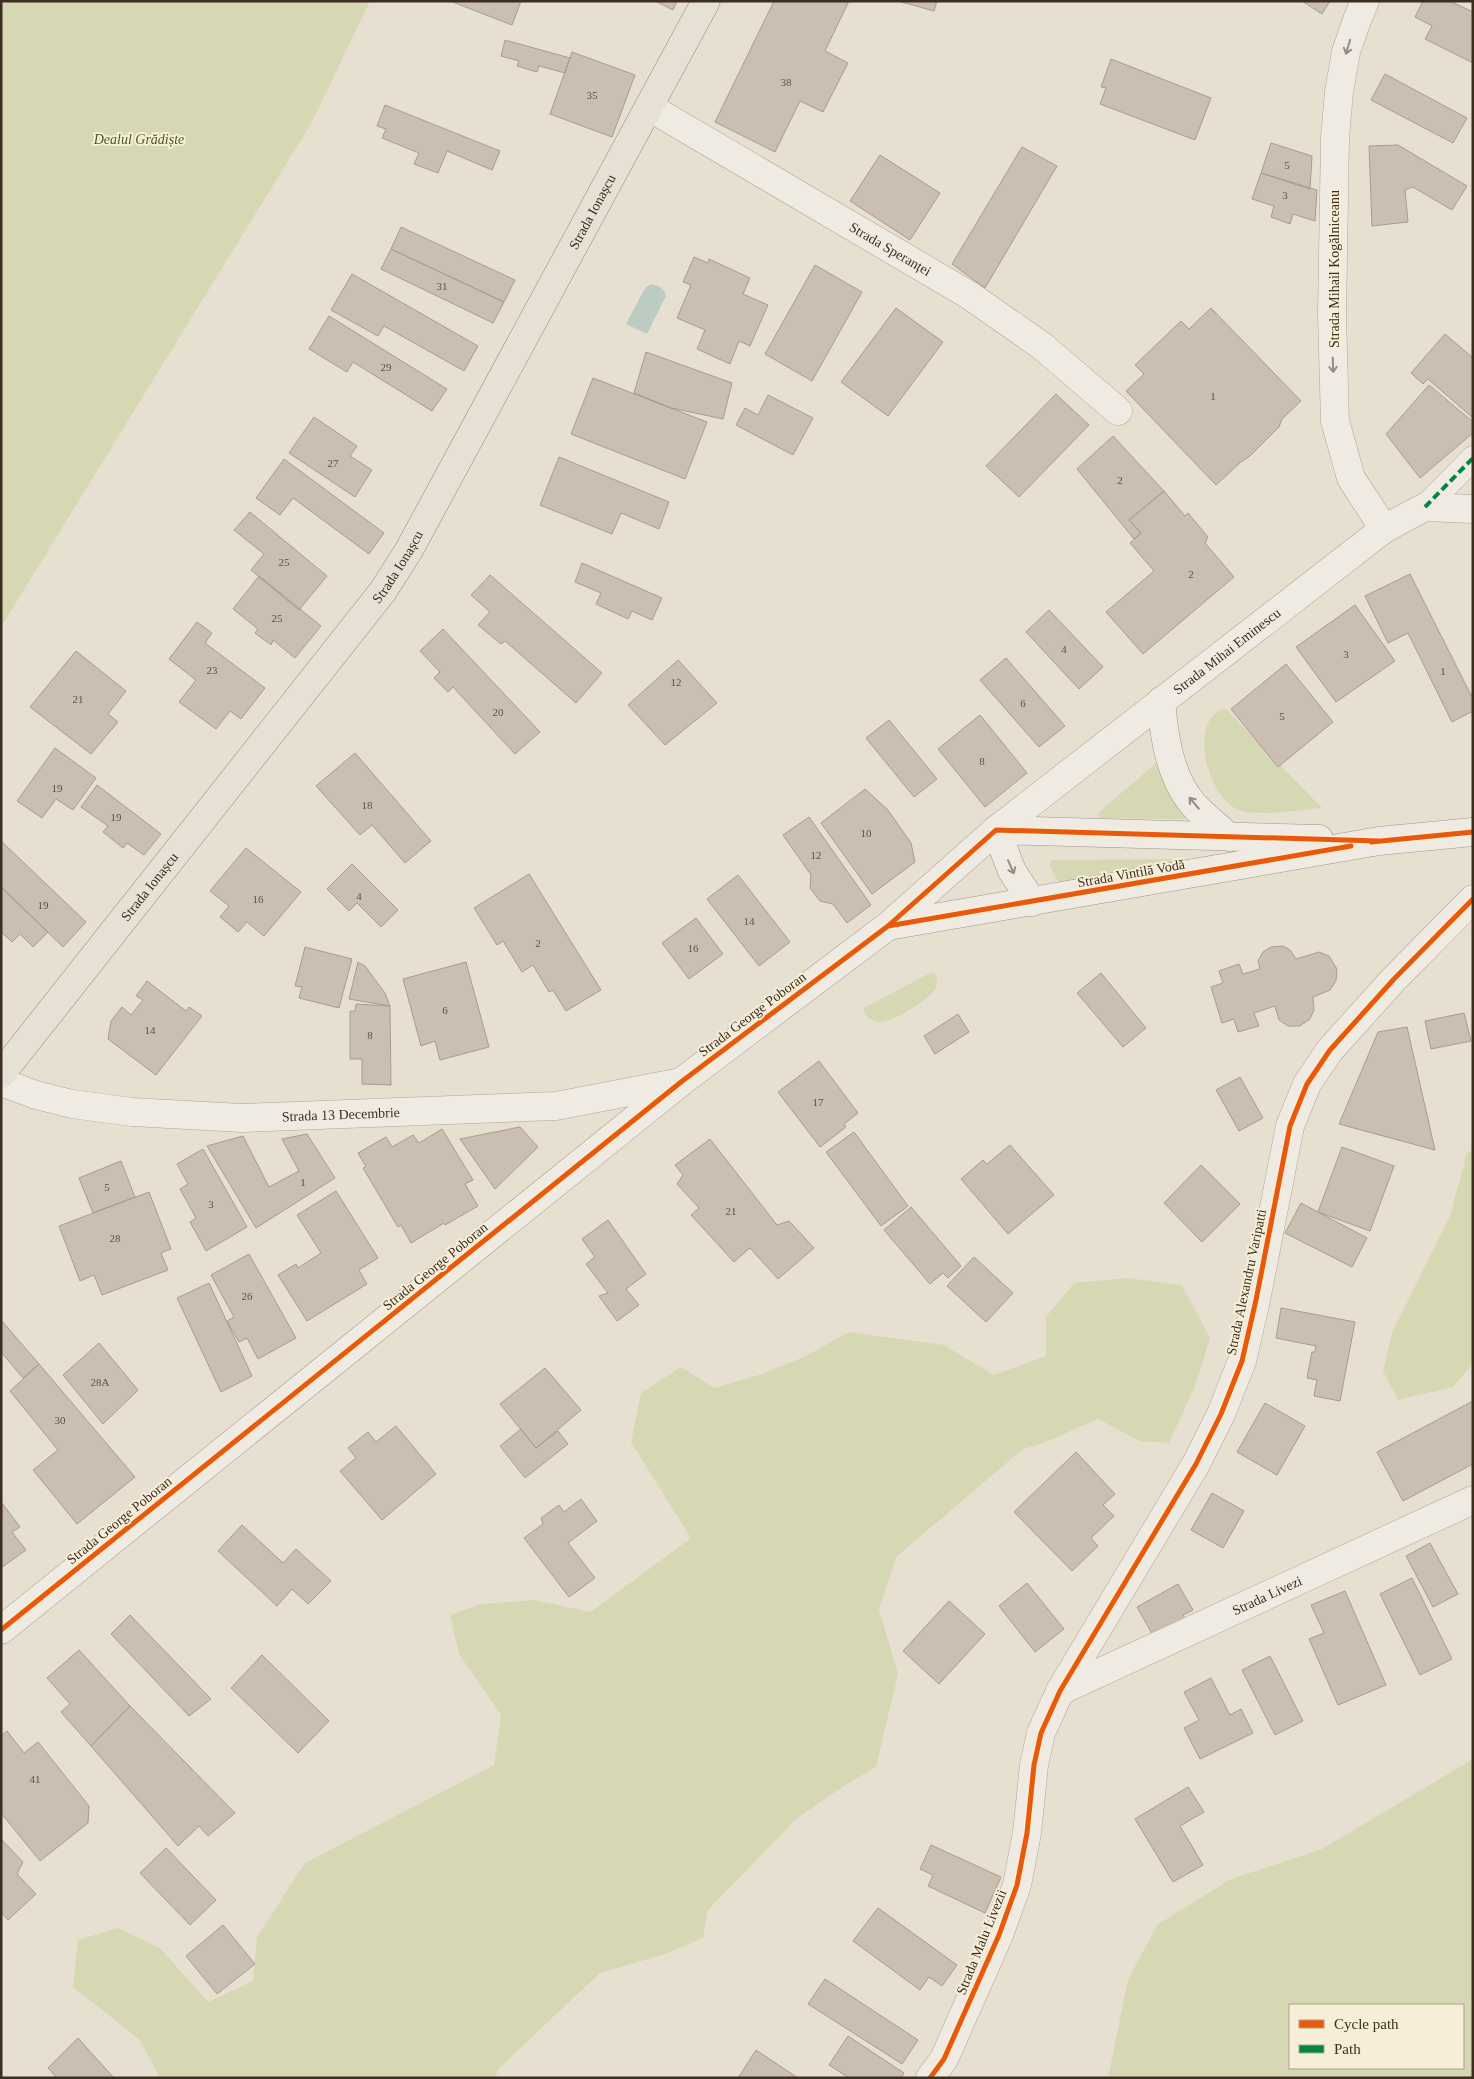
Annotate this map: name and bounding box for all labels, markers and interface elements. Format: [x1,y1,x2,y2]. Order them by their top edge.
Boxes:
one-way arrow [1342,38,1352,54]
house number: 38 [781,76,792,88]
house number: 35 [587,89,598,101]
park label: Dealul Grădiște [93,132,184,148]
house number: 5 [1284,159,1290,171]
street label: Strada Ionașcu [566,172,619,252]
house number: 3 [1282,189,1288,201]
street label: Strada Mihail Kogălniceanu [1327,190,1342,348]
street label: Strada Speranței [847,219,934,279]
house number: 31 [437,280,448,292]
one-way arrow [1329,357,1338,373]
house number: 29 [381,361,392,373]
house number: 1 [1210,390,1216,402]
house number: 27 [328,457,339,469]
house number: 2 [1117,474,1123,486]
street label: Strada Ionașcu [369,528,426,606]
house number: 25 [279,556,290,568]
house number: 2 [1188,568,1194,580]
street label: Strada Mihai Eminescu [1170,605,1284,698]
house number: 25 [272,612,283,624]
house number: 4 [1061,643,1067,655]
house number: 3 [1343,648,1349,660]
house number: 23 [207,664,218,676]
house number: 1 [1440,665,1446,677]
house number: 12 [671,676,682,688]
house number: 21 [73,693,84,705]
house number: 6 [1020,697,1026,709]
house number: 20 [493,706,504,718]
house number: 5 [1279,710,1285,722]
house number: 8 [979,755,985,767]
house number: 19 [52,782,63,794]
one-way arrow [1188,796,1199,809]
house number: 18 [362,799,373,811]
house number: 19 [111,811,122,823]
house number: 10 [861,827,872,839]
house number: 12 [811,849,822,861]
street label: Strada Ionașcu [118,850,181,924]
street label: Strada Vintilă Vodă [1076,857,1187,890]
one-way arrow [1006,859,1016,874]
house number: 4 [356,890,362,902]
house number: 16 [253,893,264,905]
house number: 19 [38,899,49,911]
house number: 14 [744,915,755,927]
house number: 2 [535,937,541,949]
house number: 16 [688,942,699,954]
street label: Strada George Poboran [696,969,809,1060]
house number: 6 [442,1004,448,1016]
house number: 14 [145,1024,156,1036]
house number: 8 [367,1029,373,1041]
house number: 17 [813,1096,824,1108]
street label: Strada 13 Decembrie [281,1105,400,1124]
house number: 1 [300,1176,306,1188]
house number: 5 [104,1181,110,1193]
house number: 3 [208,1198,214,1210]
house number: 21 [726,1205,737,1217]
street label: Strada Alexandru Varipatti [1224,1208,1269,1357]
street label: Strada George Poboran [380,1220,491,1313]
house number: 28 [110,1232,121,1244]
house number: 26 [242,1290,253,1302]
house number: 28A [91,1376,110,1388]
house number: 30 [55,1414,66,1426]
street label: Strada George Poboran [64,1474,175,1567]
street label: Strada Livezi [1230,1573,1304,1618]
house number: 41 [30,1773,41,1785]
street label: Strada Malu Livezii [954,1887,1009,1997]
legend [1289,2004,1464,2069]
text: Cycle path [1334,2016,1399,2032]
text: Path [1334,2041,1361,2057]

